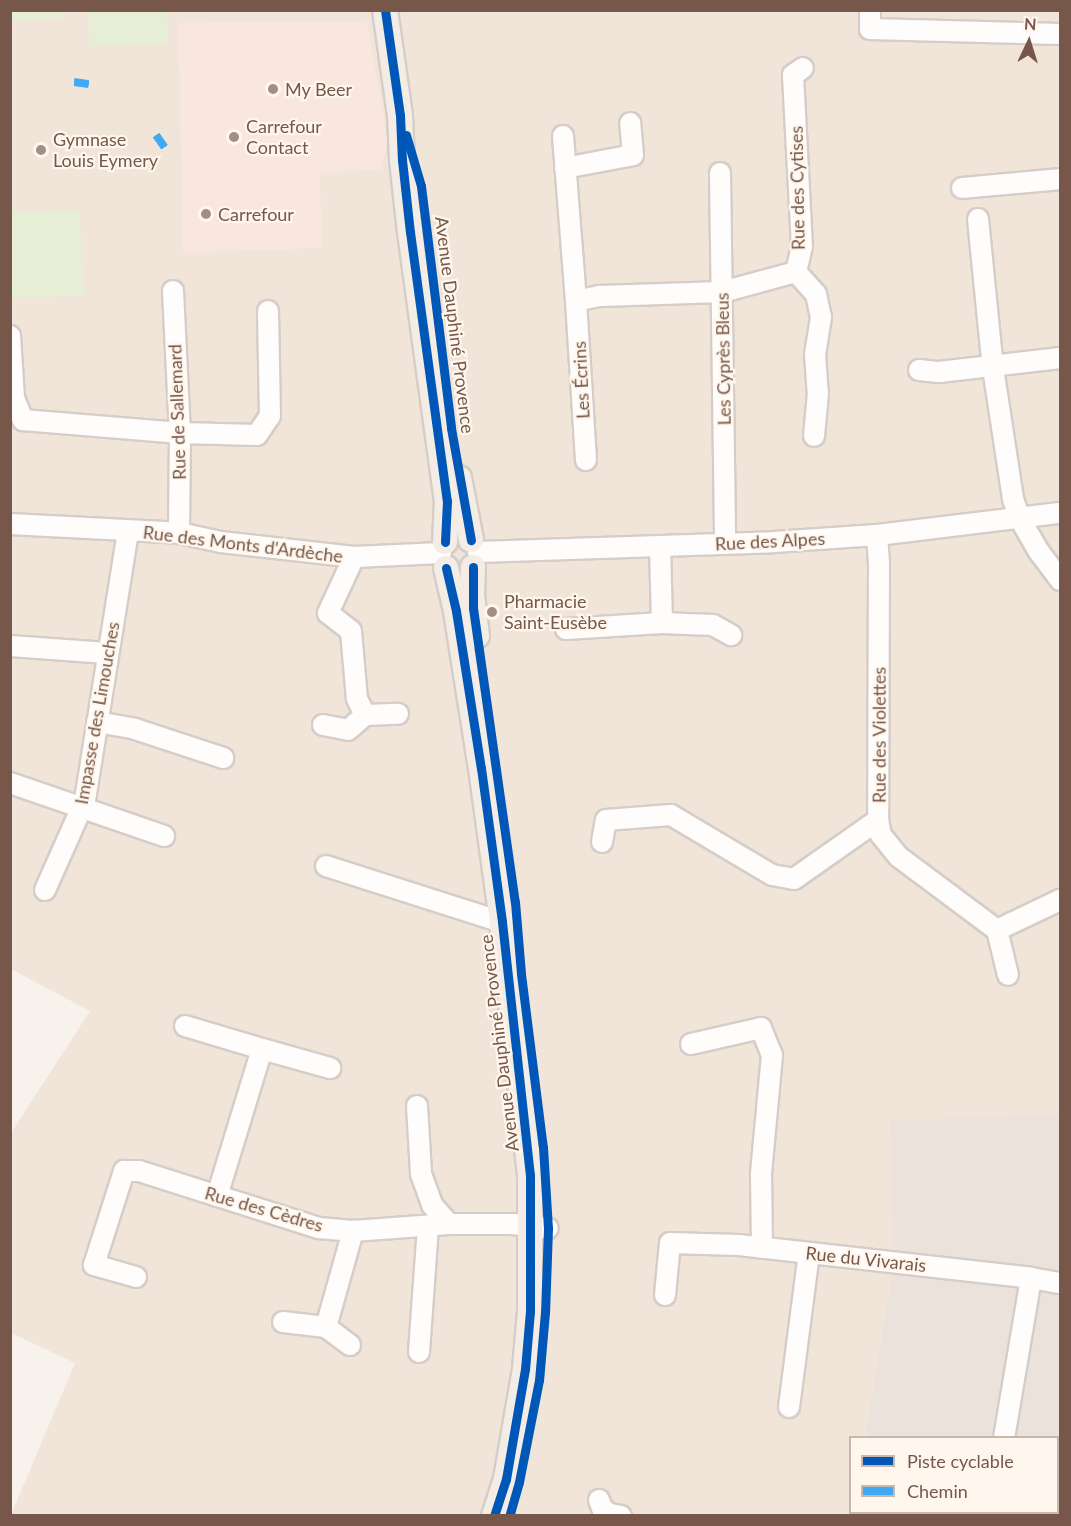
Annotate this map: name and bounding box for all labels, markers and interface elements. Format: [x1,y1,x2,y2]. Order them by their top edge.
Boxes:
north arrow [999,12,1059,72]
text: N [1023,14,1037,33]
place label: My Beer [285,78,352,100]
marker: My Beer [266,82,280,96]
place label: Carrefour Contact [246,116,322,158]
street label: Rue des Cytises [785,126,809,250]
place label: Gymnase Louis Eymery [53,129,158,172]
marker: Carrefour Contact [227,130,241,144]
marker: Gymnase Louis Eymery [34,143,48,157]
place label: Carrefour [218,203,294,225]
marker: Carrefour [199,207,213,221]
street label: Avenue Dauphiné Provence [431,215,479,435]
street label: Les Cyprès Bleus [711,292,735,426]
street label: Les Écrins [568,341,594,419]
street label: Rue de Sallemard [164,344,190,480]
street label: Rue des Monts d'Ardèche [142,521,344,567]
street label: Rue des Alpes [714,527,826,555]
place label: Pharmacie Saint-Eusèbe [504,591,607,634]
marker: Pharmacie Saint-Eusèbe [485,605,499,619]
street label: Impasse des Limouches [70,620,124,806]
street label: Rue des Violettes [868,667,890,803]
street label: Avenue Dauphiné Provence [475,933,523,1153]
street label: Rue des Cèdres [202,1182,326,1236]
street label: Rue du Vivarais [804,1242,928,1276]
legend [849,1436,1059,1514]
text: Piste cyclable [907,1450,1014,1472]
text: Chemin [907,1480,968,1502]

